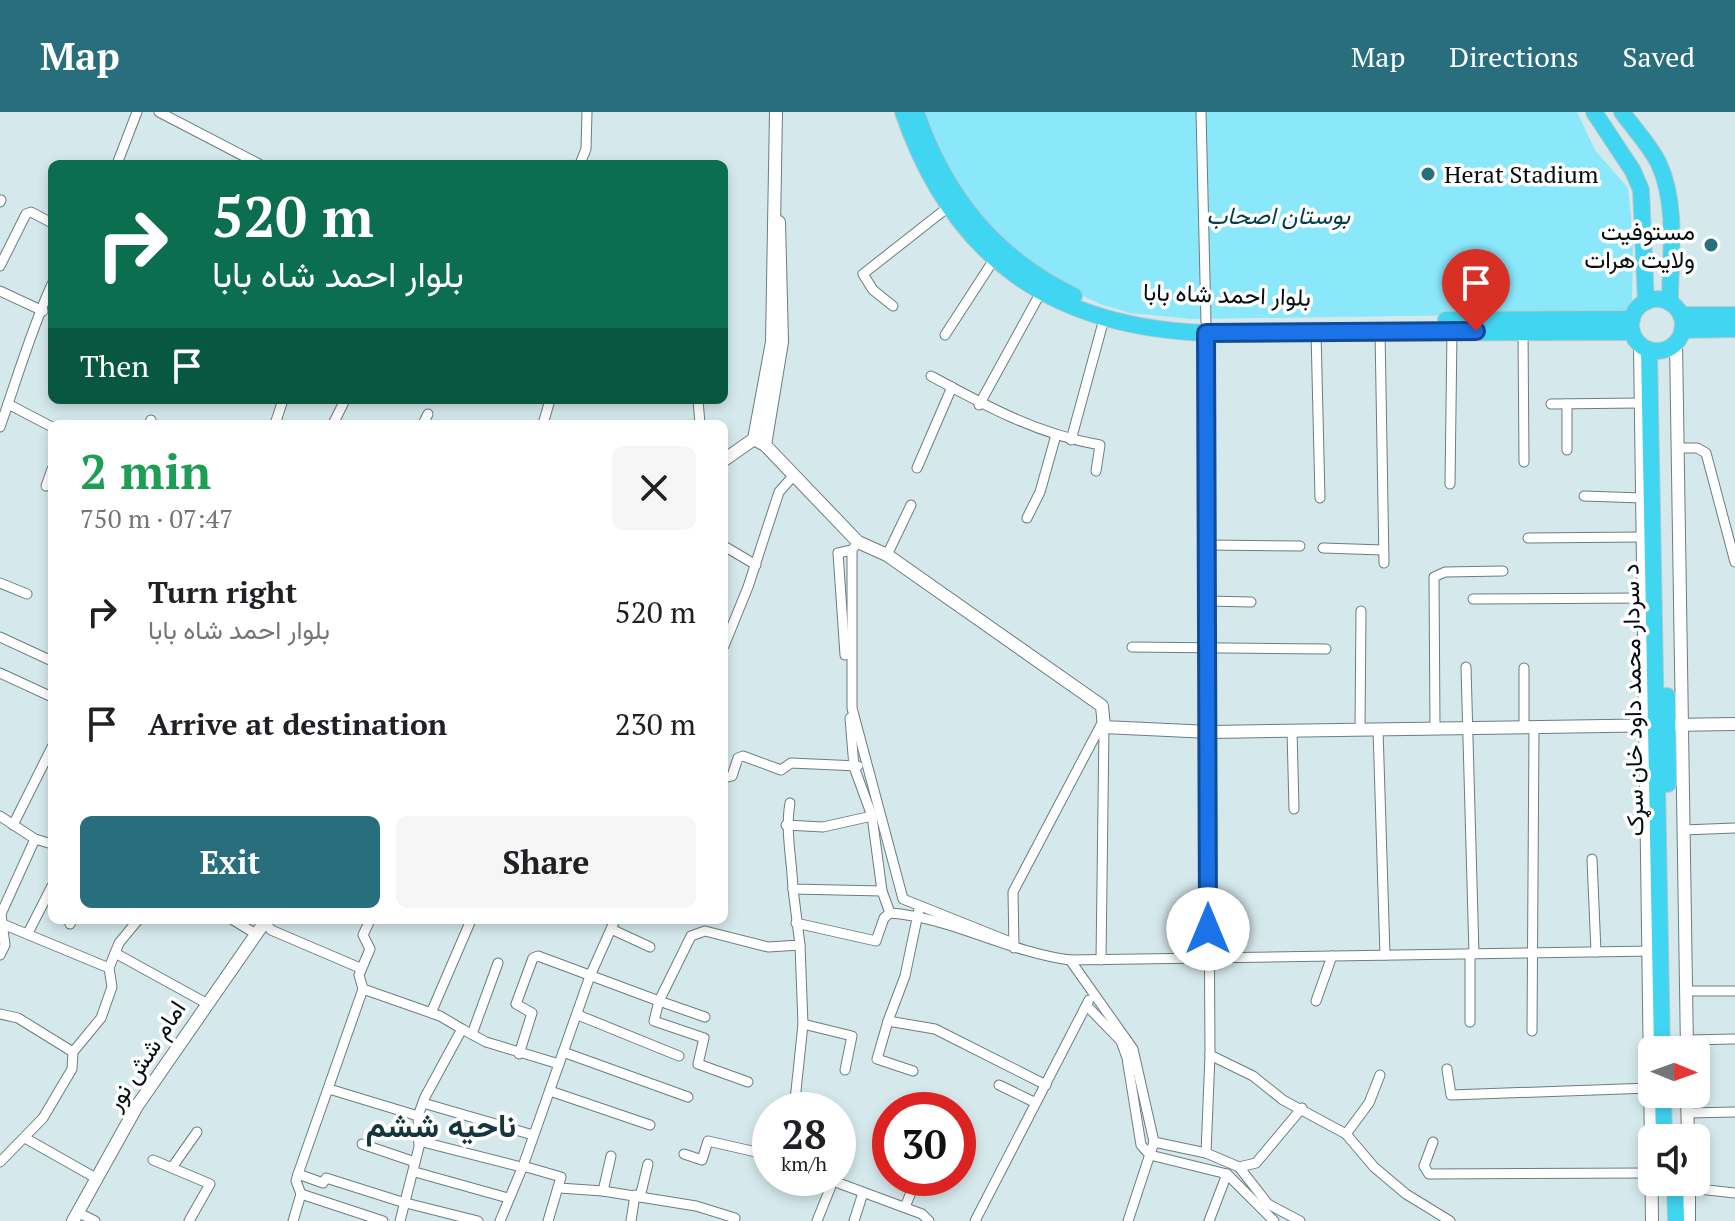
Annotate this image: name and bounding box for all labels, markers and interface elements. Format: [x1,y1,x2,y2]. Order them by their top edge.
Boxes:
text: Map [40,31,120,81]
text: Map [1351,38,1405,75]
text: Directions [1449,38,1579,75]
text: Saved [1623,38,1695,75]
place label: Herat Stadium [1444,158,1599,190]
marker: Herat Stadium [1419,165,1437,183]
text: 520 m [212,179,374,253]
icon: right [80,192,184,296]
park label: بوستان اصحاب [1206,199,1351,231]
place label: مستوفیت ولایت هرات [1584,215,1695,275]
marker: مستوفیت ولایت هرات [1702,236,1720,254]
pin [1442,249,1510,331]
text: بلوار احمد شاه بابا [212,250,464,297]
icon: arrive [1454,261,1498,305]
street label: بلوار احمد شاه بابا [1143,275,1311,313]
icon: arrive [165,344,209,388]
text: Then [80,346,149,386]
text: 2 min [80,439,211,503]
button: close [612,446,696,530]
text: 750 m · 07:47 [80,501,233,535]
street label: د سردار محمد داود خان سړک [1614,563,1652,837]
text: Turn right [148,572,297,612]
icon: right [80,590,124,634]
text: 520 m [615,592,696,632]
text: بلوار احمد شاه بابا [148,612,330,646]
icon: arrive [80,702,124,746]
text: Arrive at destination [148,704,447,744]
text: 230 m [615,704,696,744]
button: Exit [80,816,380,908]
button: Share [396,816,696,908]
position arrow [1166,887,1250,971]
street label: امام شش نور [97,994,193,1117]
north arrow [1638,1036,1710,1108]
map controls [1638,1036,1710,1196]
speed limit sign: 30 [872,1092,976,1196]
district label: ناحیه ششم [366,1104,516,1147]
text: 28 [781,1107,827,1160]
button: sound [1638,1124,1710,1196]
text: km/h [781,1150,827,1177]

